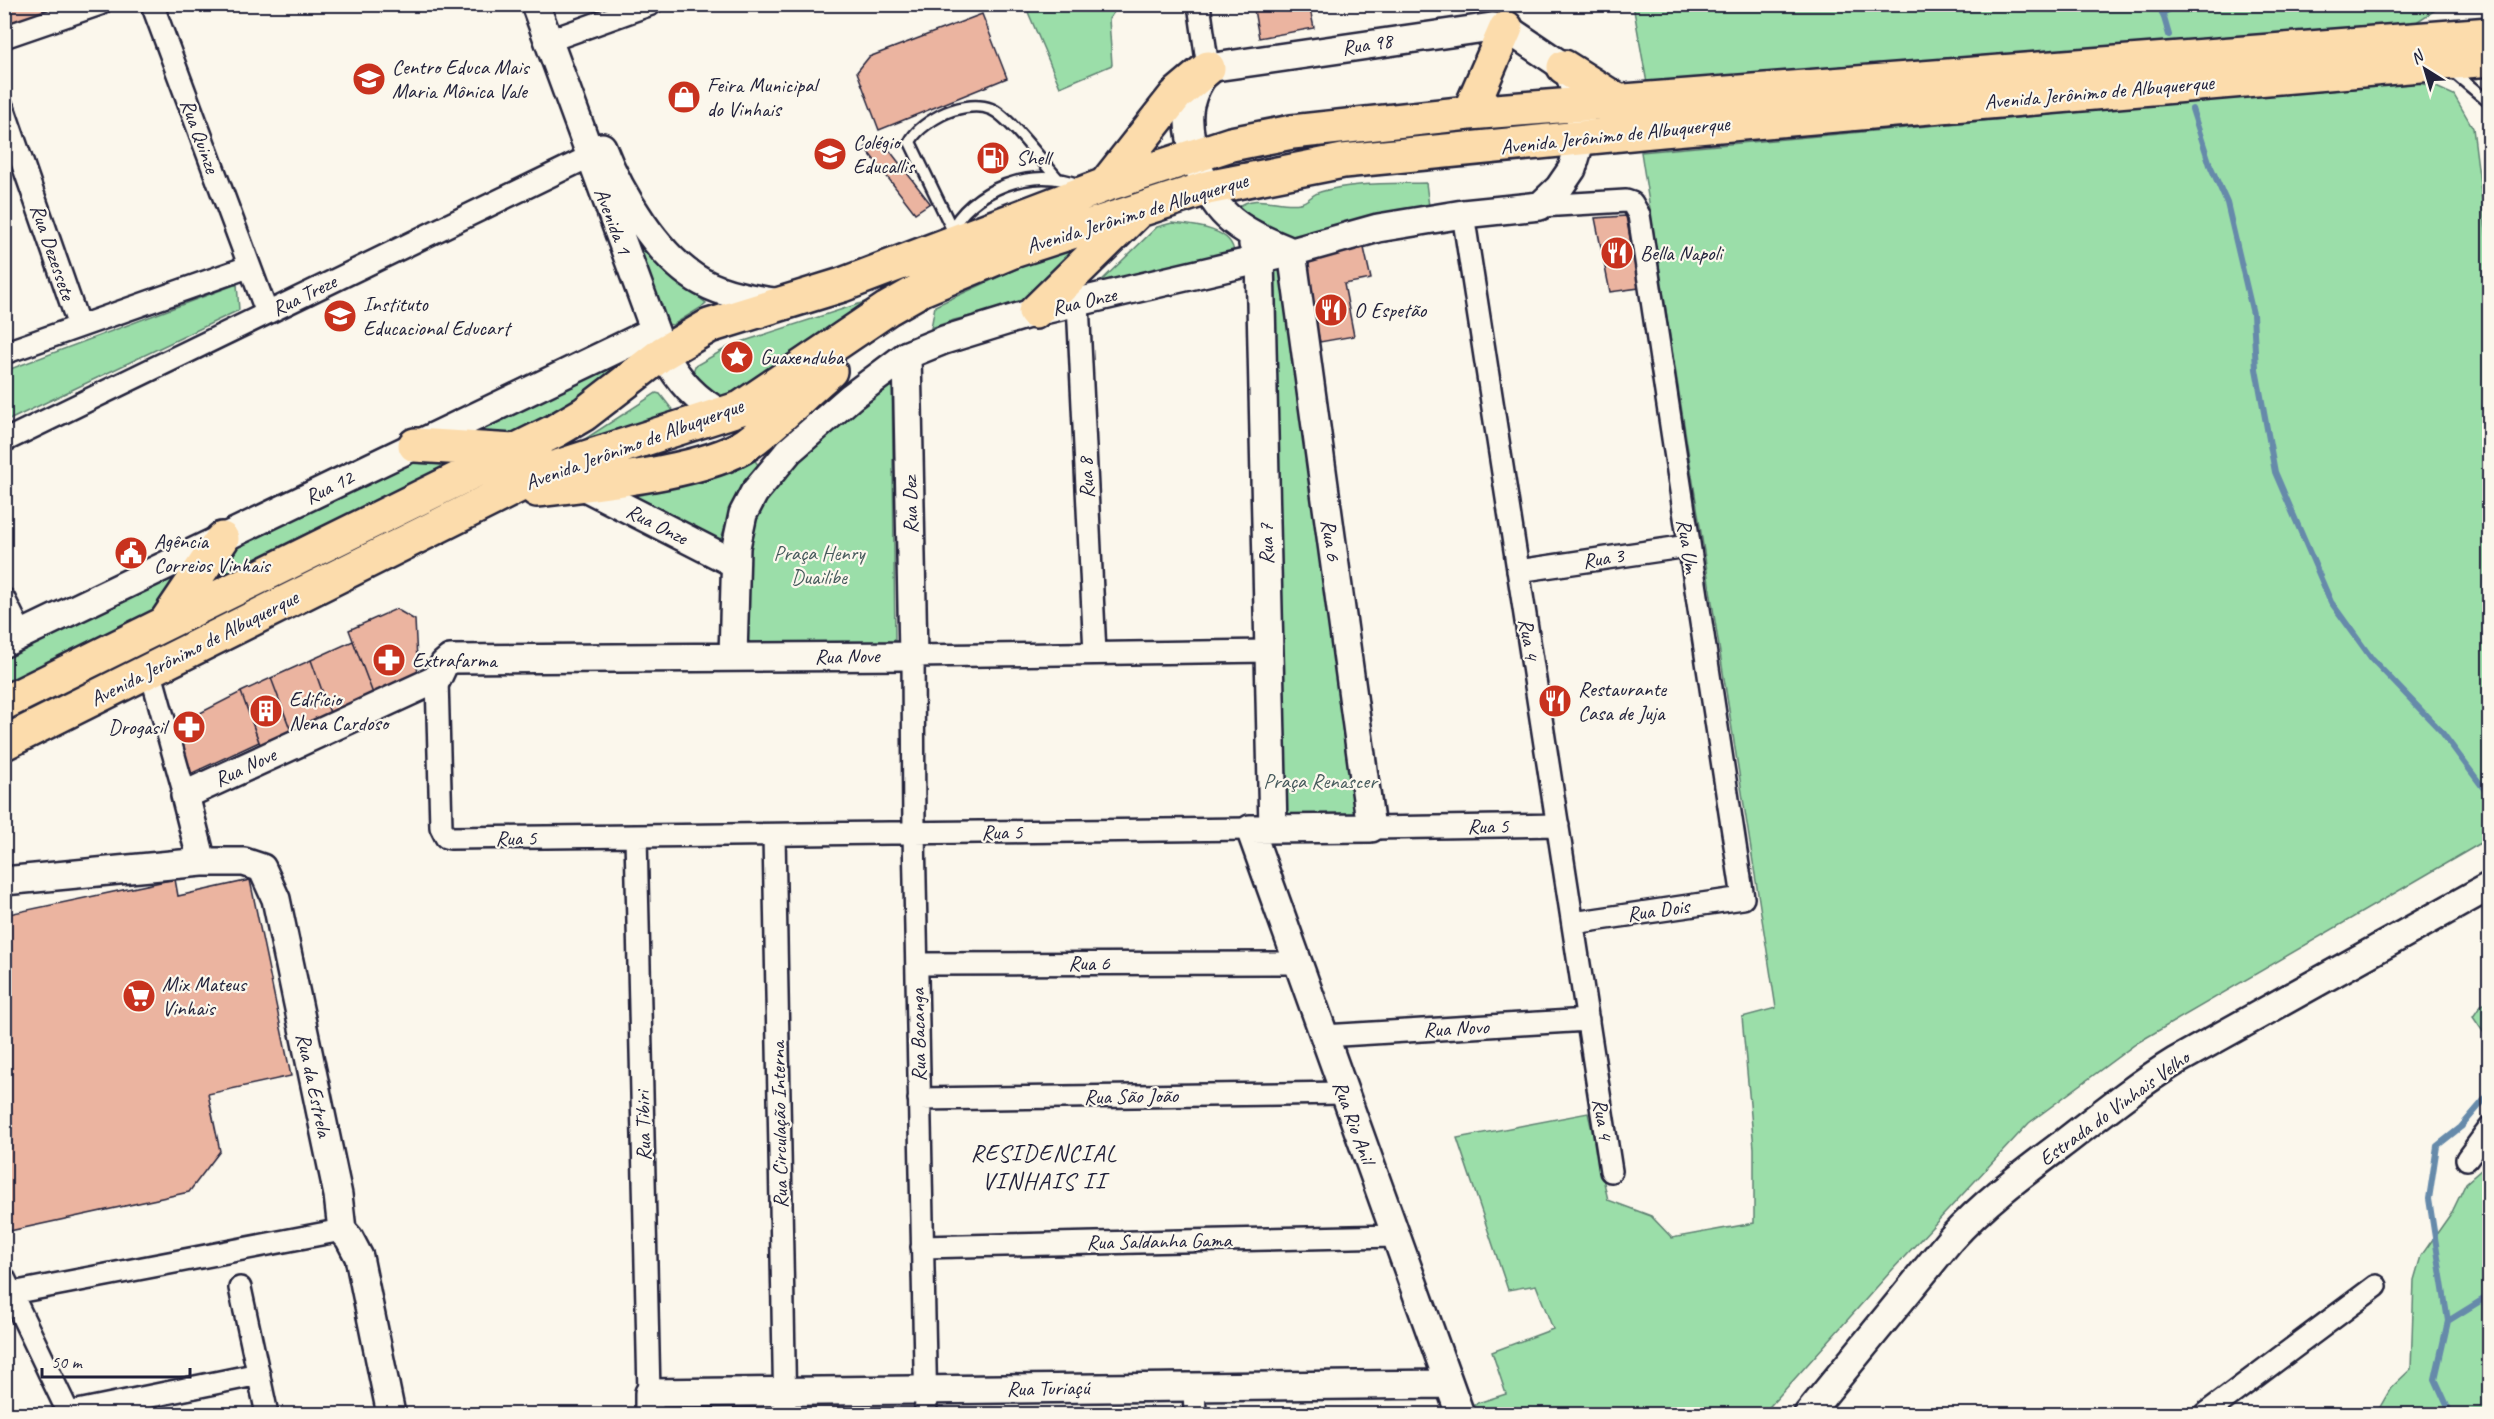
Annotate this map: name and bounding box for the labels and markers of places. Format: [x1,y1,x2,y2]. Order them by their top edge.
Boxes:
place label: Centro Educa Mais Maria Mônica Vale [392,54,530,104]
school or university icon: Centro Educa Mais Maria Mônica Vale [351,61,387,97]
place label: Feira Municipal do Vinhais [707,72,820,122]
shop icon: Feira Municipal do Vinhais [666,79,702,115]
place label: Colégio Educallis [853,129,916,179]
school or university icon: Colégio Educallis [812,136,848,172]
fuel station icon: Shell [975,140,1011,176]
place label: Shell [1016,145,1054,171]
restaurant icon: Bella Napoli [1599,235,1635,271]
place label: Bella Napoli [1640,240,1725,266]
place label: Instituto Educacional Educart [363,291,513,341]
restaurant icon: O Espetão [1313,292,1349,328]
place label: O Espetão [1354,297,1428,323]
school or university icon: Instituto Educacional Educart [322,298,358,334]
place icon: Guaxenduba [719,339,755,375]
place label: Guaxenduba [760,344,845,370]
place label: Agência Correios Vinhais [154,528,272,578]
public building icon: Agência Correios Vinhais [113,535,149,571]
pharmacy icon: Extrafarma [371,642,407,678]
place label: Extrafarma [412,647,499,673]
place label: Restaurante Casa de Juja [1578,676,1667,726]
restaurant icon: Restaurante Casa de Juja [1537,683,1573,719]
place label: Edifício Nena Cardoso [289,686,391,736]
building icon: Edifício Nena Cardoso [248,693,284,729]
pharmacy icon: Drogasil [171,709,207,745]
place label: Drogasil [108,714,169,740]
place label: Mix Mateus Vinhais [162,971,248,1021]
supermarket icon: Mix Mateus Vinhais [121,978,157,1014]

